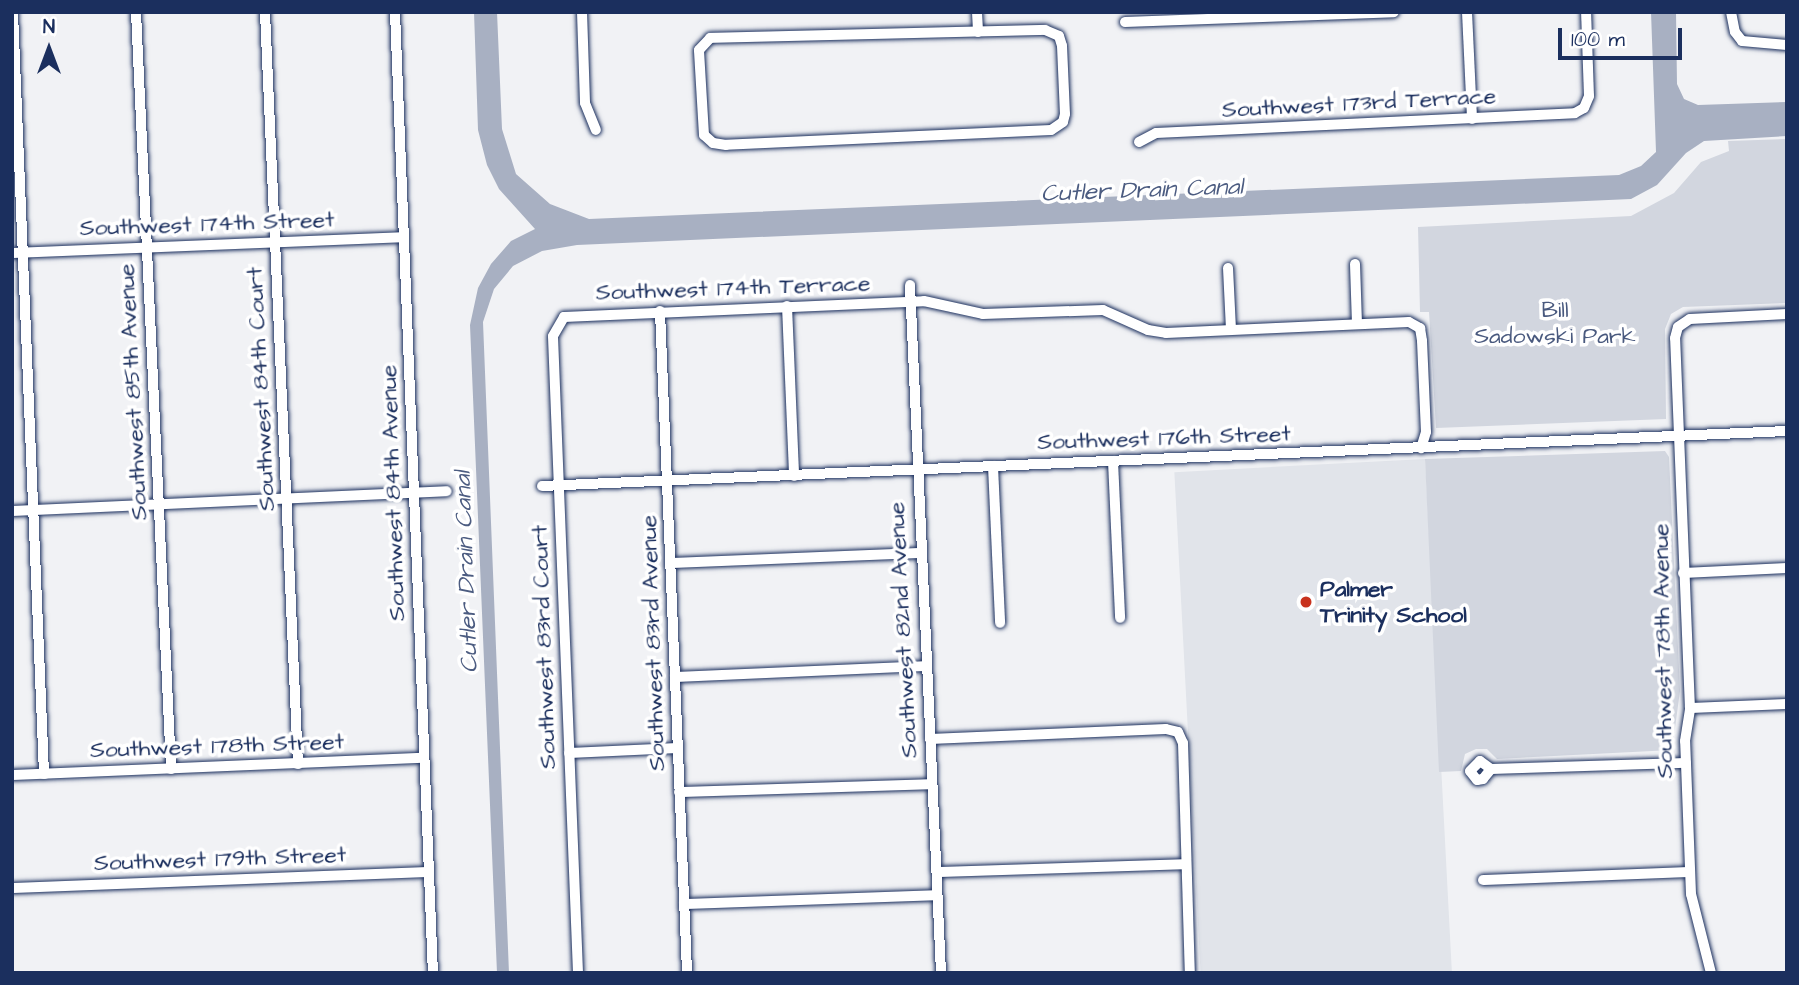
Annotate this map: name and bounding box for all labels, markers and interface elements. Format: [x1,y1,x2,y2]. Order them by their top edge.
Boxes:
north arrow [14,14,84,84]
text: N [43,14,55,41]
scale bar [1561,14,1685,58]
text: 100 m [1571,25,1625,54]
street label: Southwest 173rd Terrace [1221,82,1497,124]
water label: Cutler Drain Canal [1041,173,1243,209]
street label: Southwest 174th Street [79,206,335,242]
street label: Southwest 85th Avenue [112,263,154,521]
street label: Southwest 84th Court [241,266,281,512]
street label: Southwest 174th Terrace [595,269,871,307]
park label: Bill Sadowski Park [1474,296,1636,350]
street label: Southwest 84th Avenue [375,364,411,622]
street label: Southwest 176th Street [1037,420,1291,456]
water label: Cutler Drain Canal [449,471,485,673]
street label: Southwest 82nd Avenue [883,501,923,759]
street label: Southwest 83rd Avenue [635,514,671,772]
street label: Southwest 78th Avenue [1647,523,1679,779]
street label: Southwest 83rd Court [526,524,562,770]
place label: Palmer Trinity School [1320,575,1467,629]
marker: Palmer Trinity School [1298,594,1314,610]
street label: Southwest 178th Street [90,728,344,764]
street label: Southwest 179th Street [93,841,347,877]

